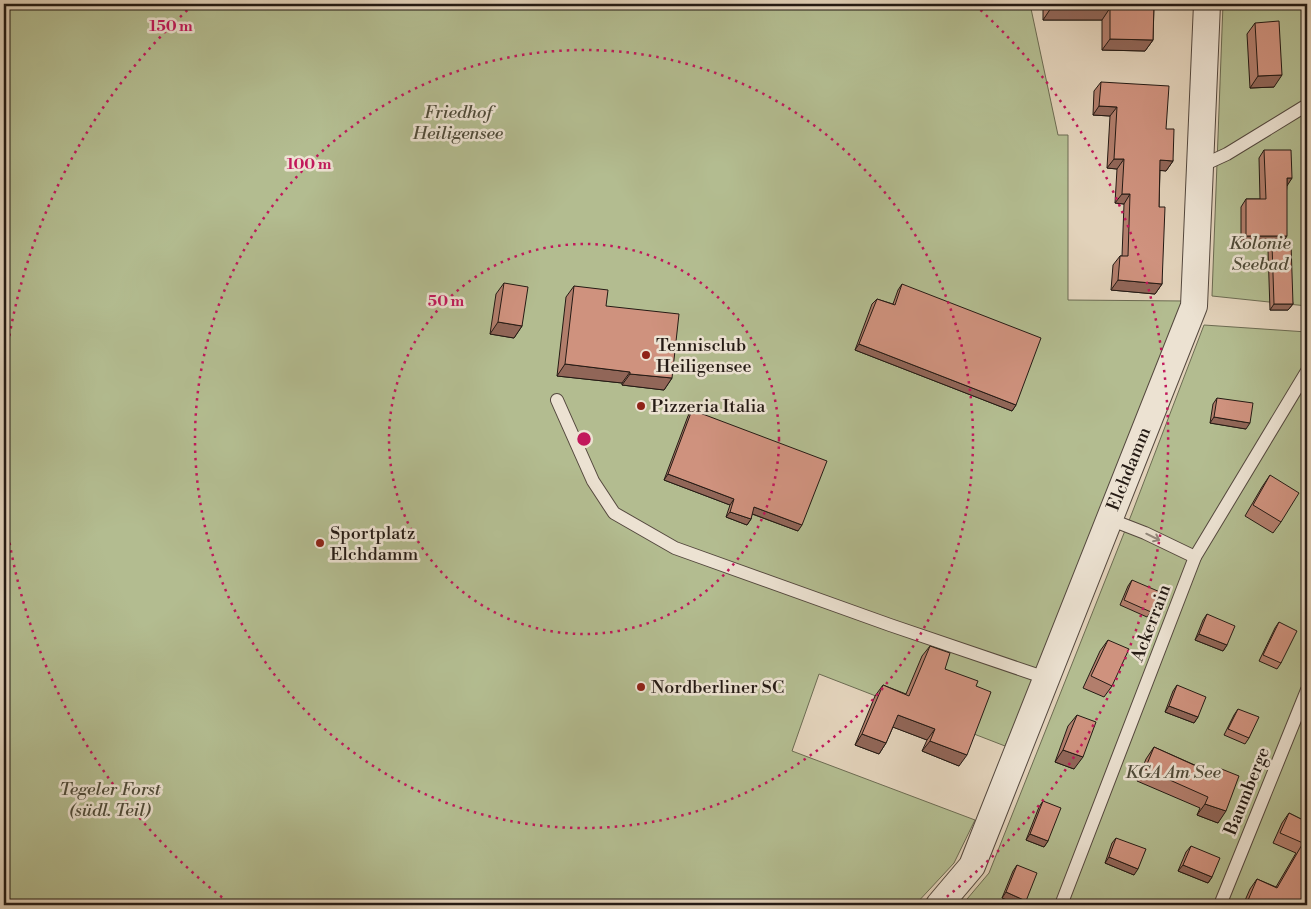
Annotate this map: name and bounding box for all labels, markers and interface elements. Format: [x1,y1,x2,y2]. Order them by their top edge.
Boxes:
text: 150 m [149,17,193,36]
park label: Friedhof Heiligensee [412,101,504,145]
text: 100 m [287,155,332,174]
park label: Kolonie Seebad [1229,232,1292,276]
text: 50 m [428,292,464,311]
place label: Tennisclub Heiligensee [656,334,752,378]
marker: Tennisclub Heiligensee [640,349,652,361]
place label: Pizzeria Italia [651,395,766,418]
marker: Pizzeria Italia [635,400,647,412]
street label: Elchdamm [1102,424,1156,514]
centre of rings [575,430,593,448]
place label: Sportplatz Elchdamm [330,522,419,566]
one-way arrow [1145,533,1160,542]
marker: Sportplatz Elchdamm [314,537,326,549]
street label: Ackerrain [1125,581,1176,666]
place label: Nordberliner SC [651,676,784,699]
marker: Nordberliner SC [635,681,647,693]
street label: Baumberge [1219,744,1275,839]
park label: KGA Am See [1125,761,1221,784]
park label: Tegeler Forst (südl. Teil) [59,778,162,822]

